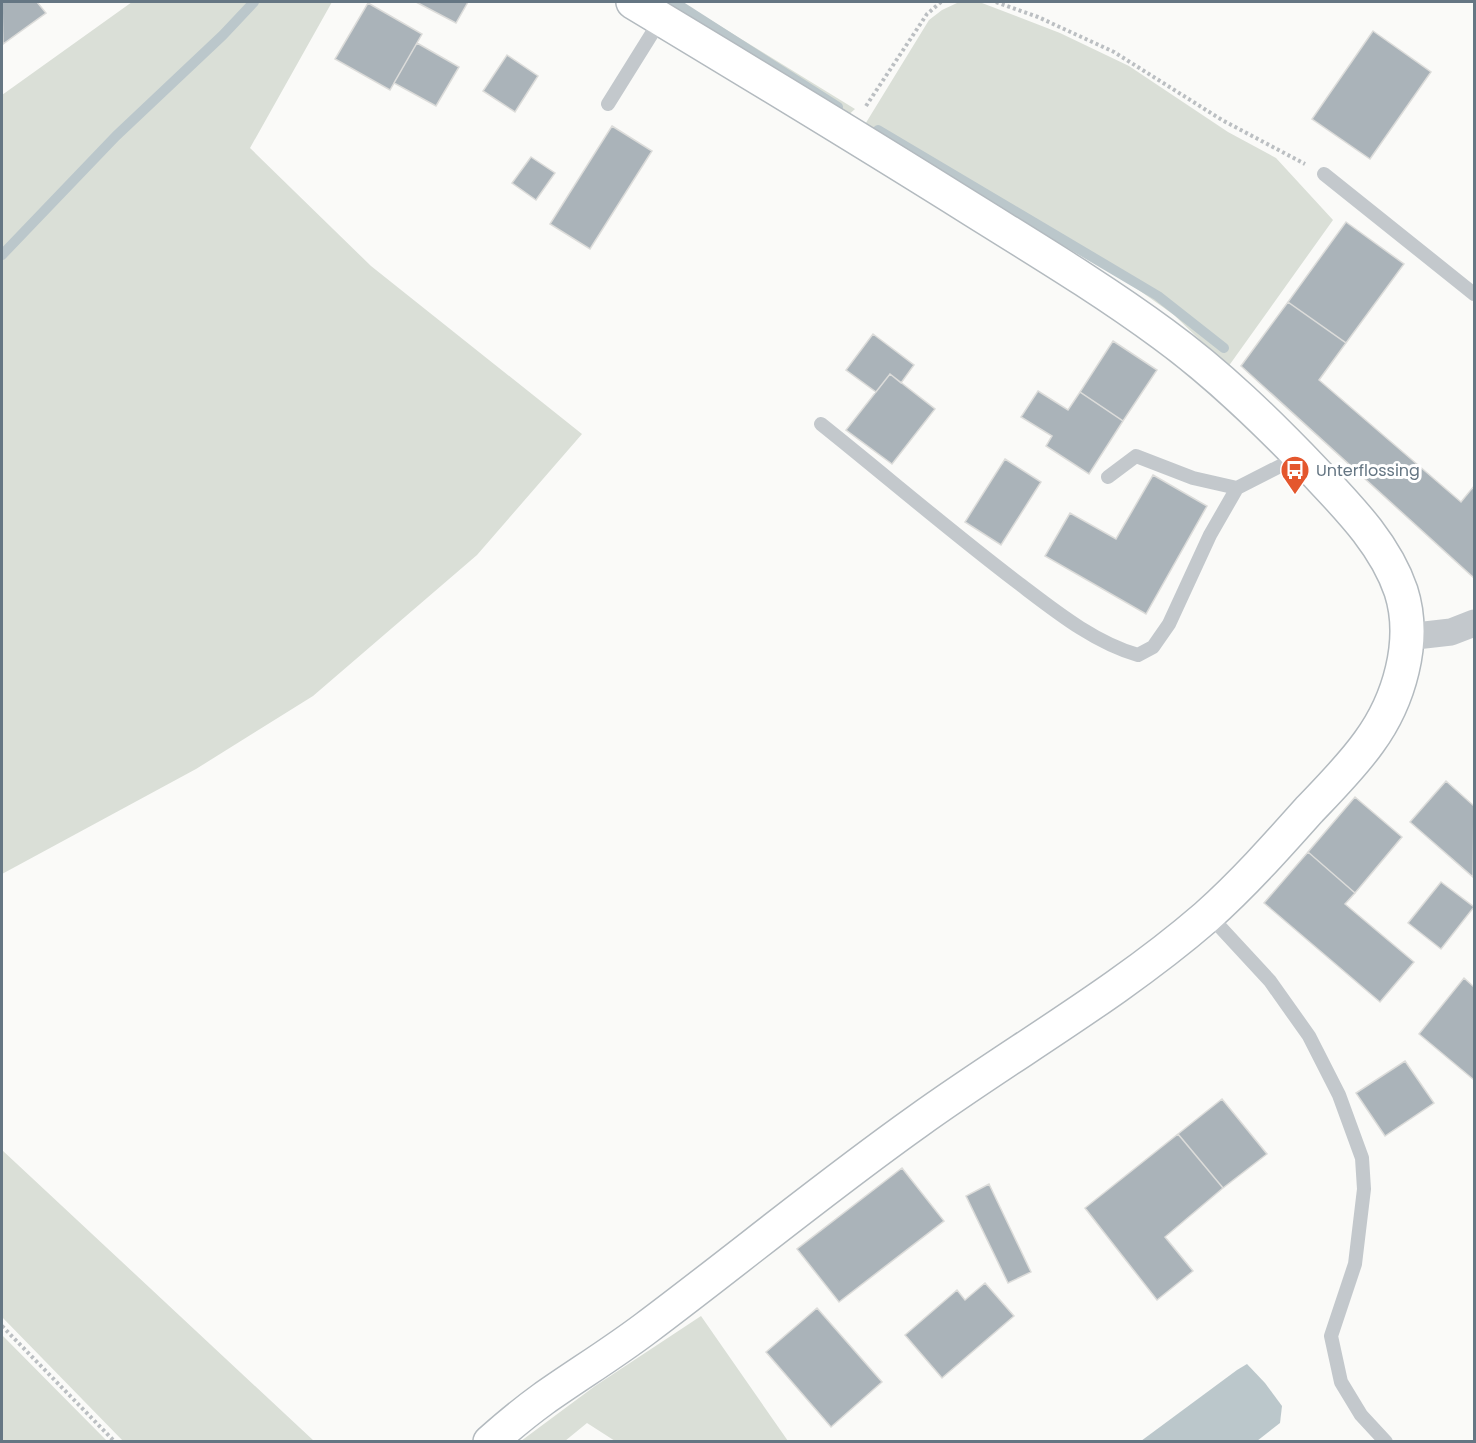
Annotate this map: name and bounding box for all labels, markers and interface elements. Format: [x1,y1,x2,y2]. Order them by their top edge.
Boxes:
bus stop icon: Unterflossing [1279,454,1311,496]
place label: Unterflossing [1316,459,1420,482]

